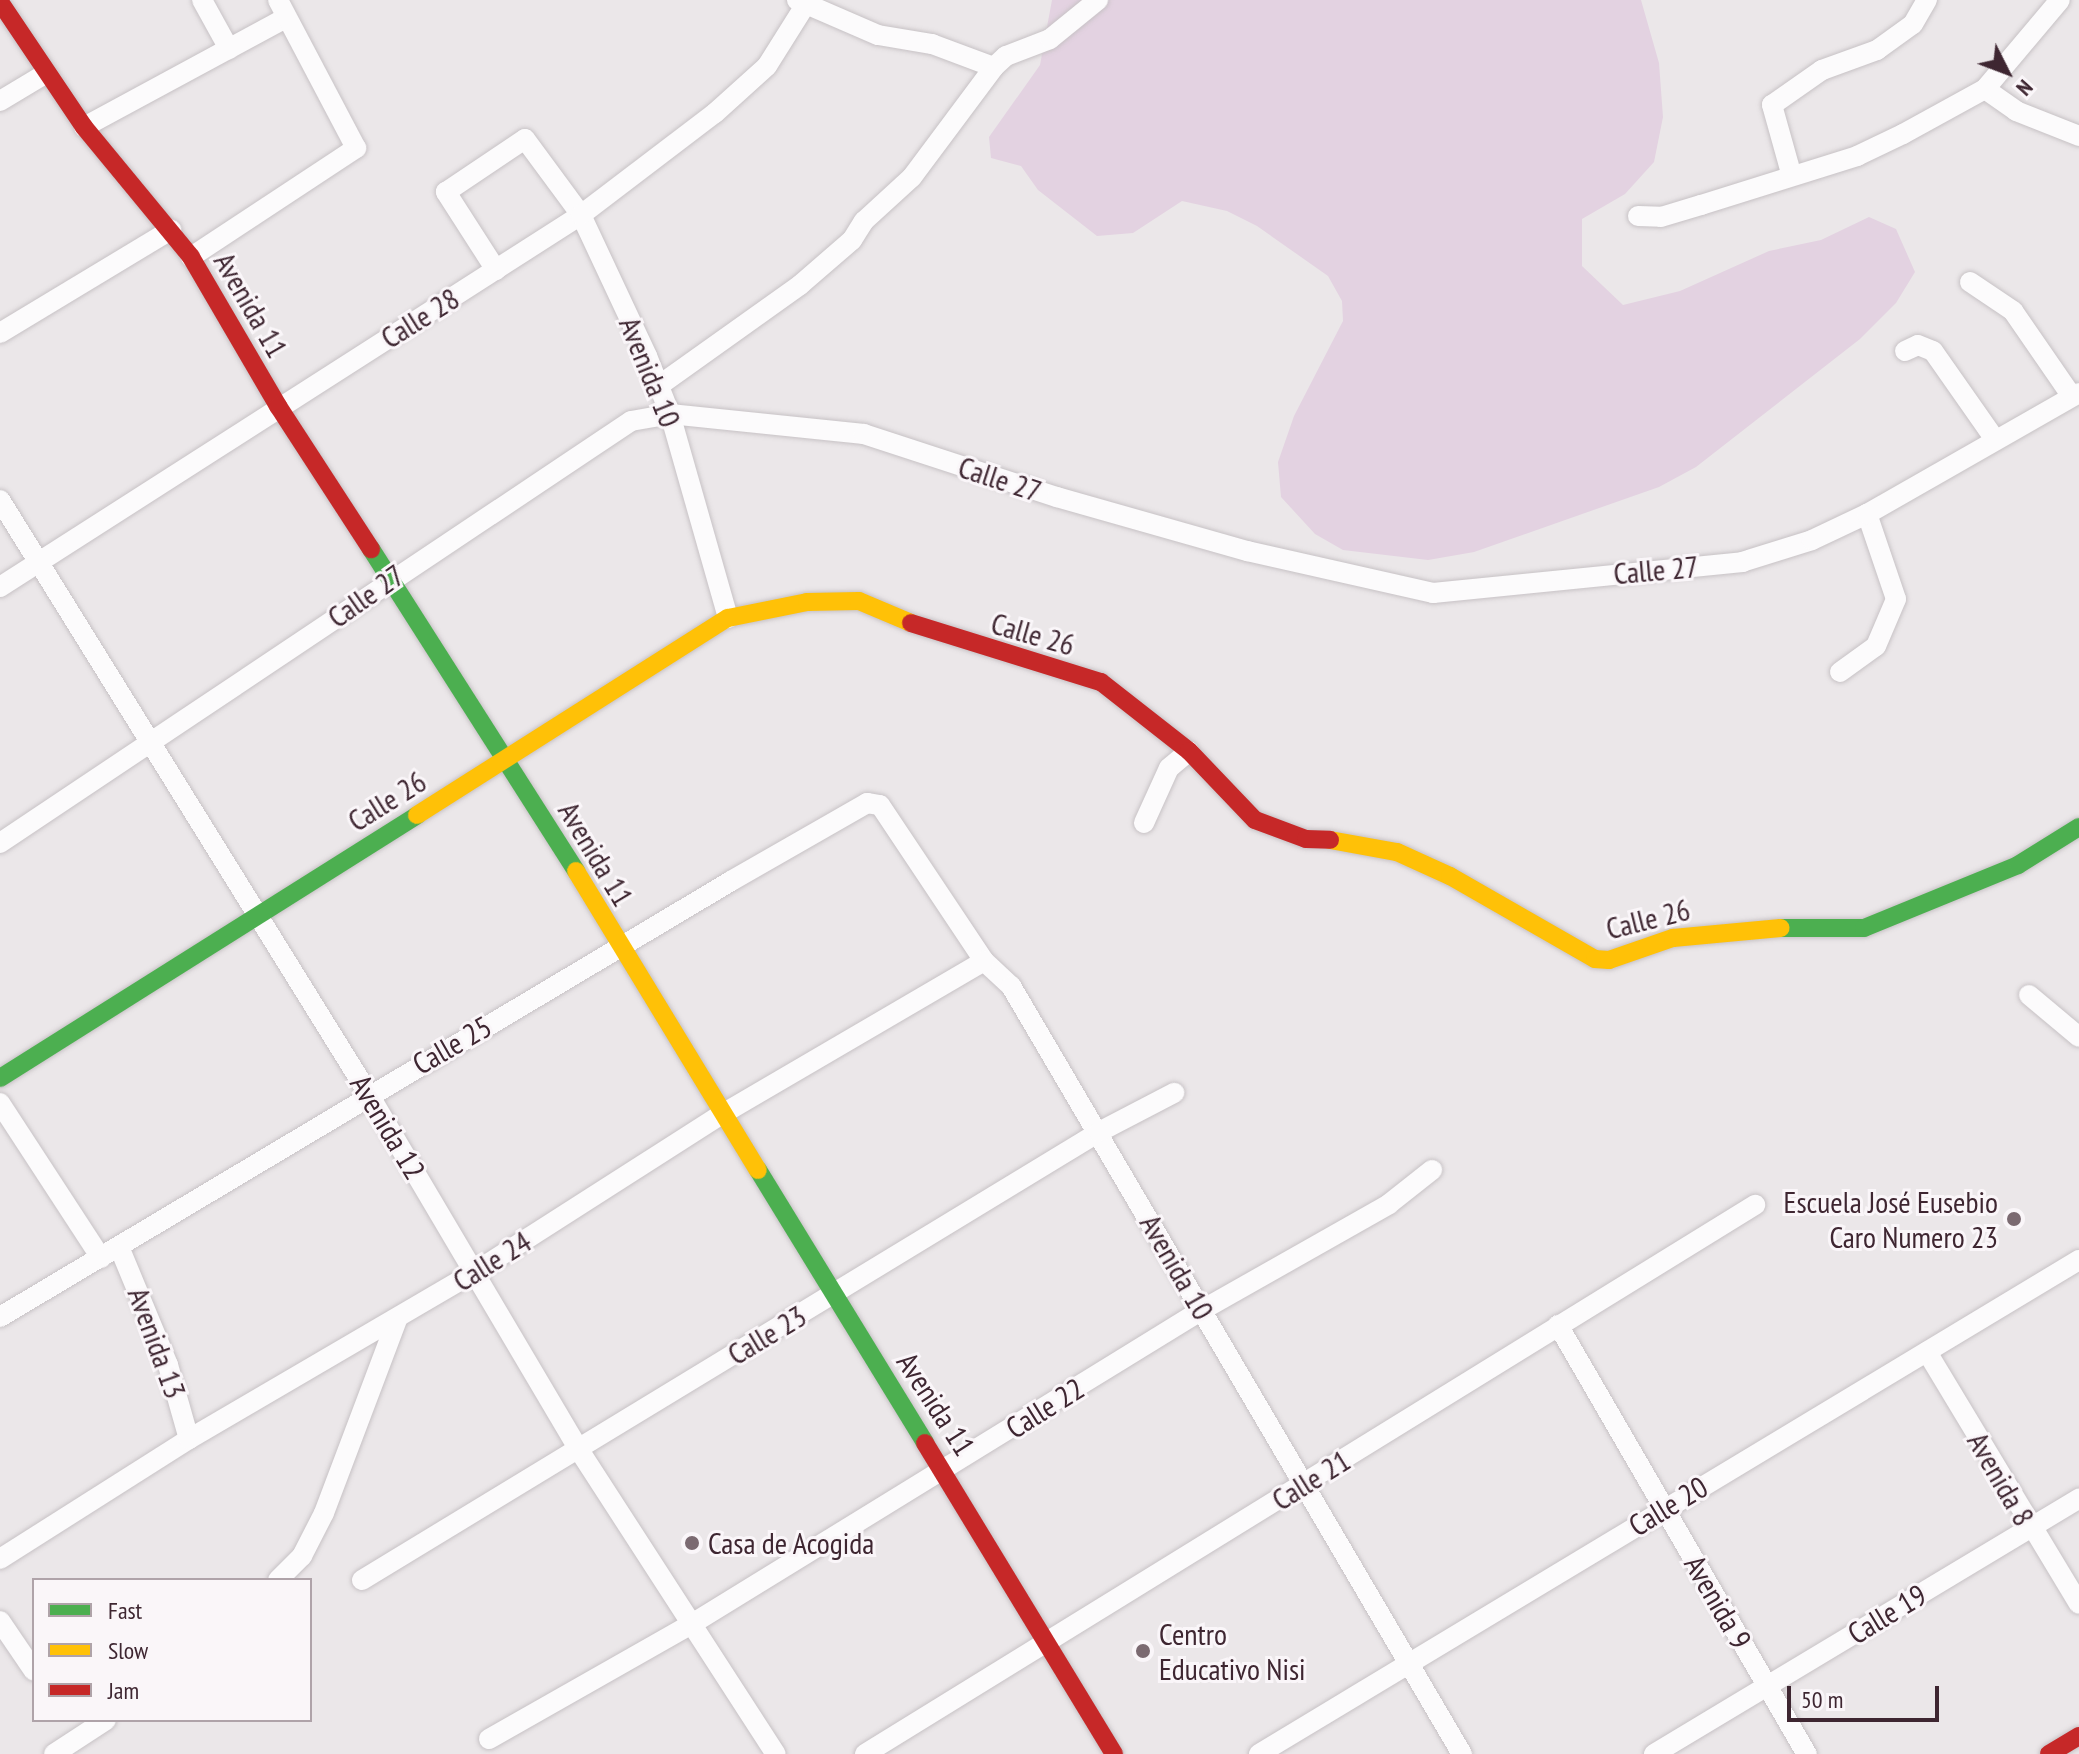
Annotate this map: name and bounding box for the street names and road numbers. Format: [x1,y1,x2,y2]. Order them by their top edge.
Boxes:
street label: Avenida 11 [207,246,295,364]
street label: Calle 28 [374,280,466,356]
street label: Avenida 10 [612,312,688,432]
street label: Calle 27 [954,449,1046,509]
street label: Calle 27 [1612,548,1700,592]
street label: Calle 27 [321,557,411,635]
street label: Calle 26 [987,605,1079,663]
street label: Calle 26 [341,763,433,839]
street label: Avenida 11 [551,795,641,913]
street label: Calle 26 [1602,891,1694,947]
street label: Calle 25 [406,1008,498,1082]
street label: Avenida 12 [343,1068,433,1186]
street label: Avenida 10 [1133,1208,1221,1326]
street label: Calle 24 [446,1223,538,1299]
street label: Avenida 13 [120,1283,194,1403]
street label: Calle 23 [721,1298,813,1372]
street label: Avenida 11 [890,1346,982,1462]
street label: Calle 22 [999,1370,1091,1446]
street label: Avenida 8 [1960,1426,2042,1532]
street label: Calle 21 [1265,1442,1357,1518]
street label: Calle 20 [1622,1469,1714,1543]
street label: Avenida 9 [1677,1549,1759,1655]
street label: Calle 19 [1841,1577,1933,1651]

